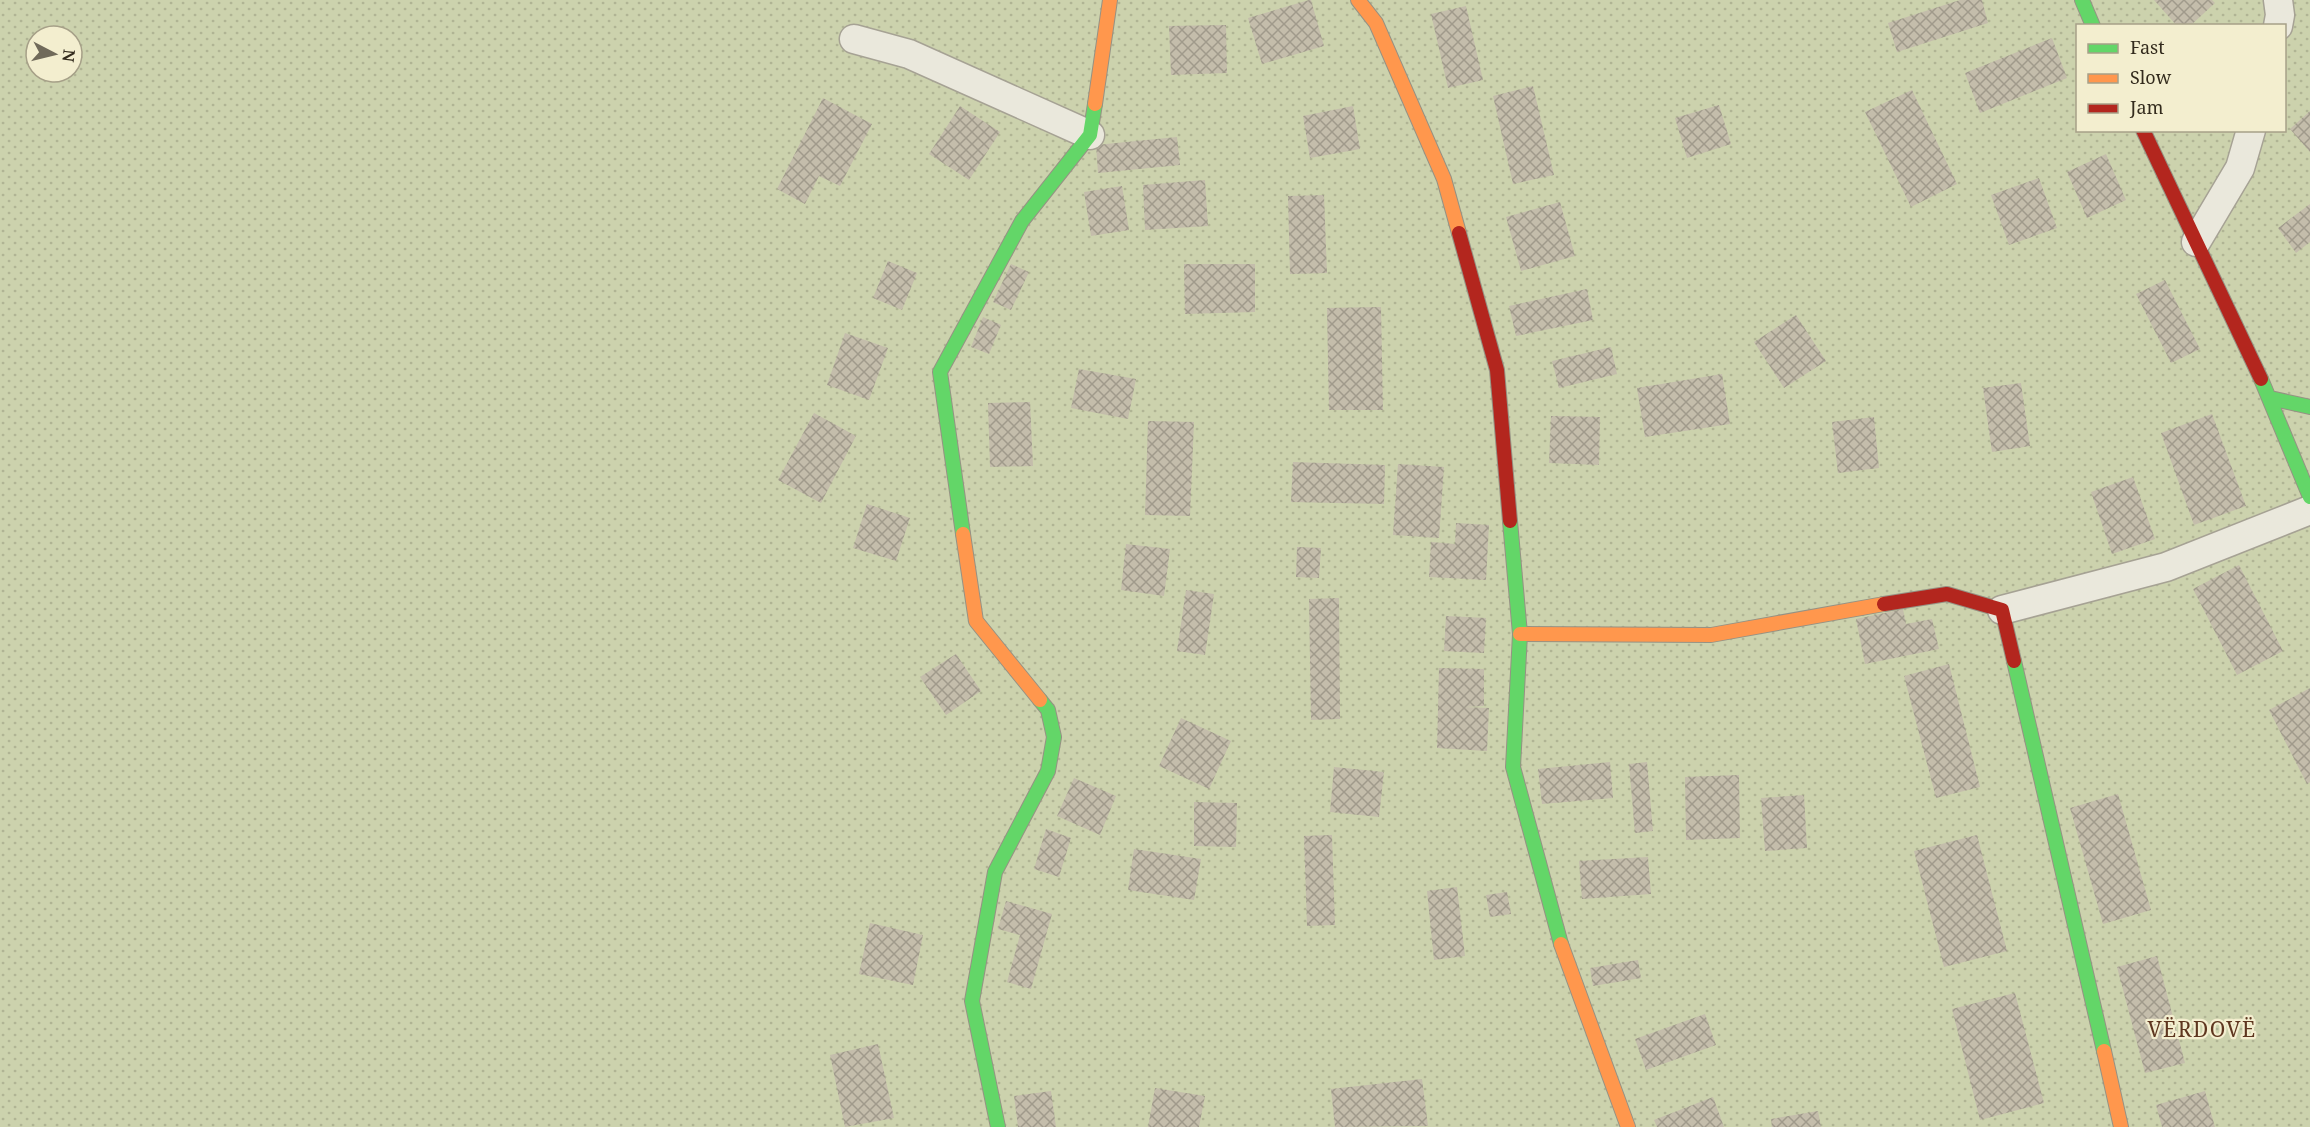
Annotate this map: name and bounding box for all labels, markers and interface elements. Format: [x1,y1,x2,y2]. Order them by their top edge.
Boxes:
north arrow [24,24,84,84]
legend [2076,24,2286,132]
text: Fast [2130,35,2165,59]
text: N [57,48,81,64]
text: Slow [2130,65,2172,89]
text: Jam [2129,95,2164,119]
district label: VËRDOVË [2147,1015,2257,1043]

